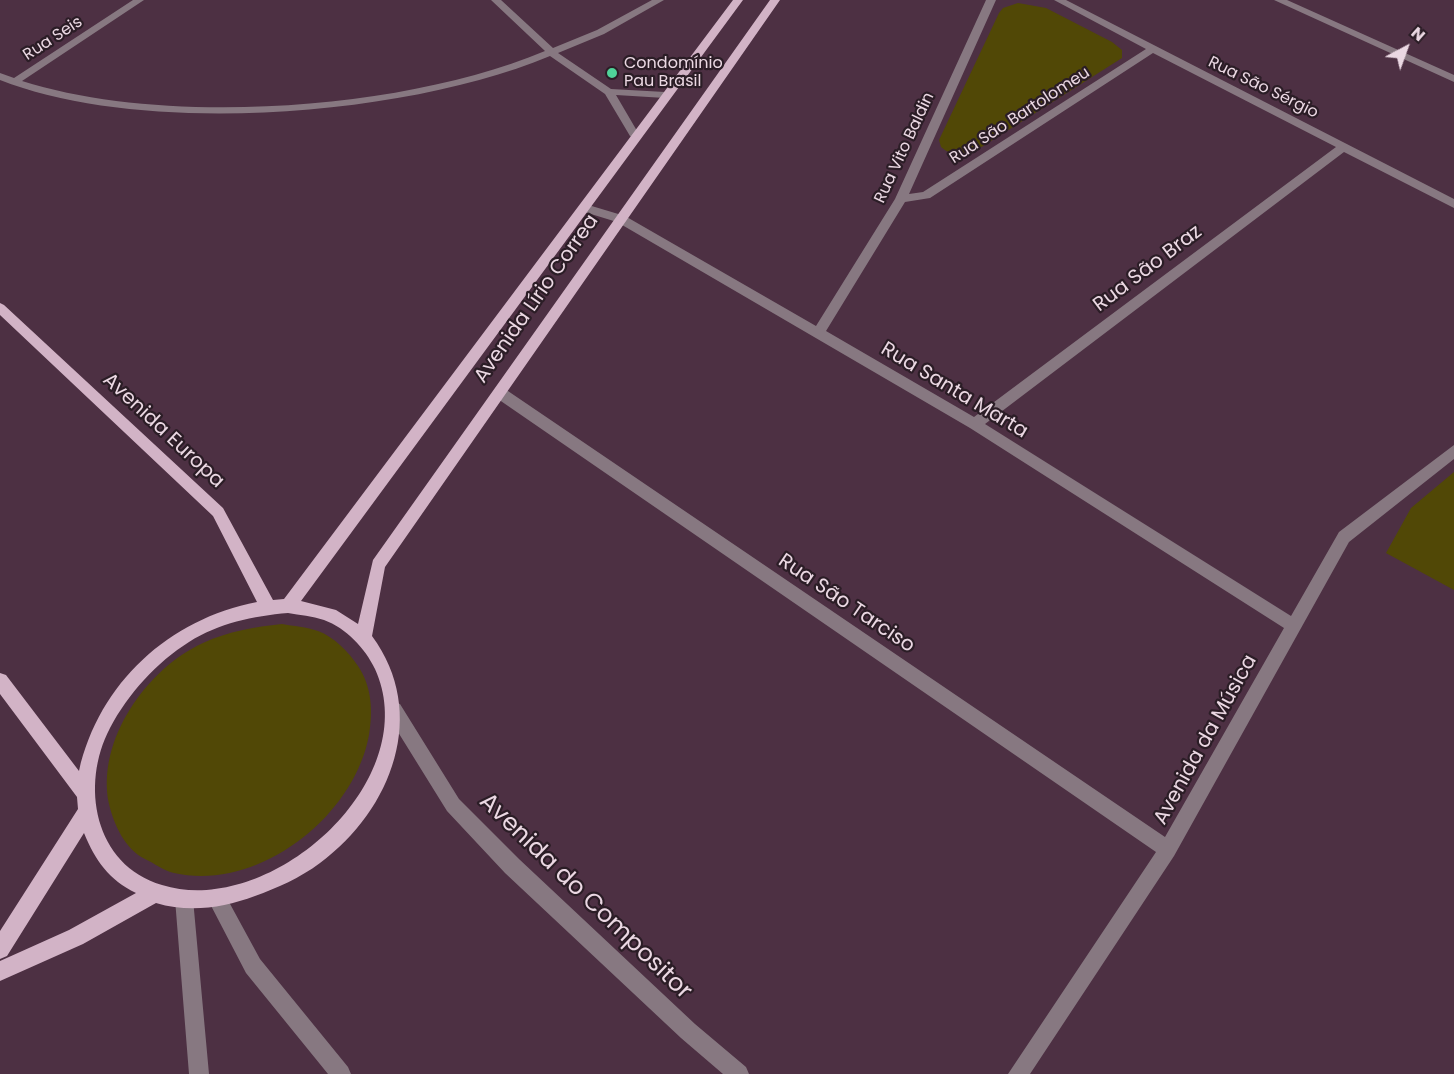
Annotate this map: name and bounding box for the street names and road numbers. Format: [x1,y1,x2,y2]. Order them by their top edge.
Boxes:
street label: Rua Seis [20,13,86,65]
street label: Rua São Sérgio [1205,53,1321,123]
street label: Rua São Bartolomeu [946,63,1094,169]
street label: Rua Vito Baldin [871,90,939,206]
street label: Avenida Lírio Correa [470,210,604,388]
street label: Rua São Braz [1089,220,1207,318]
street label: Rua Santa Marta [876,338,1032,444]
street label: Avenida Europa [97,368,229,494]
street label: Rua São Tarciso [773,550,919,658]
street label: Avenida da Música [1149,651,1263,829]
street label: Avenida do Compositor [473,788,697,1006]

